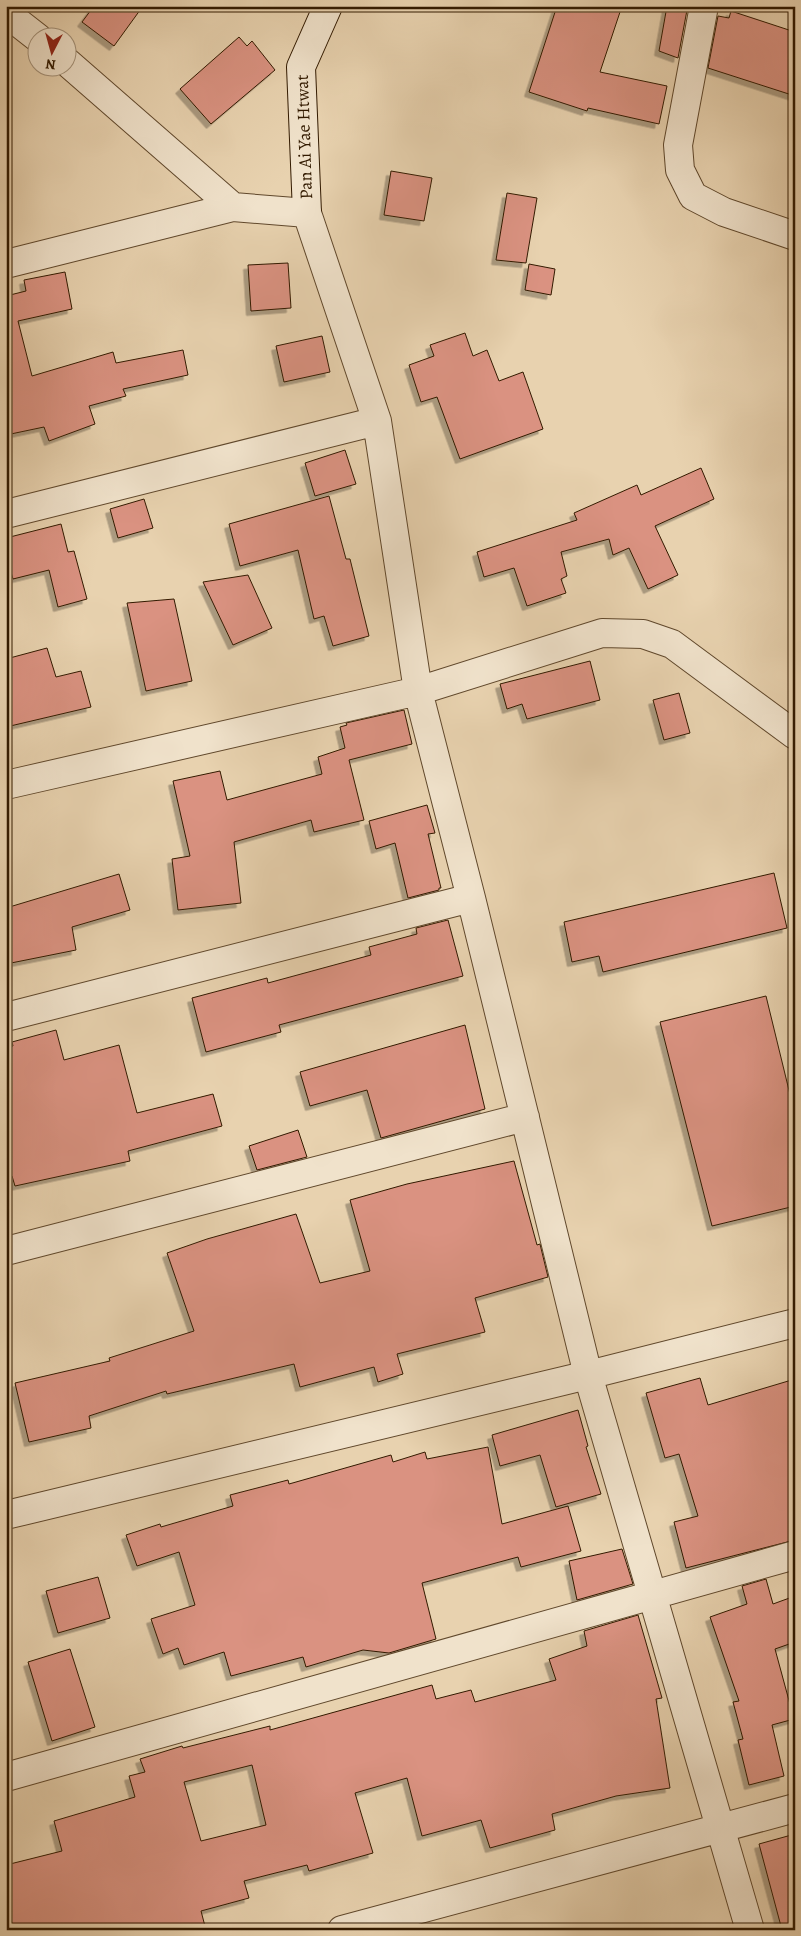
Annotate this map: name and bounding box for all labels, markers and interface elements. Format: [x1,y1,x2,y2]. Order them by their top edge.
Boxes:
north arrow [28,28,78,78]
text: N [45,54,57,74]
street label: Pan Ai Yae Htwat [290,74,318,200]

